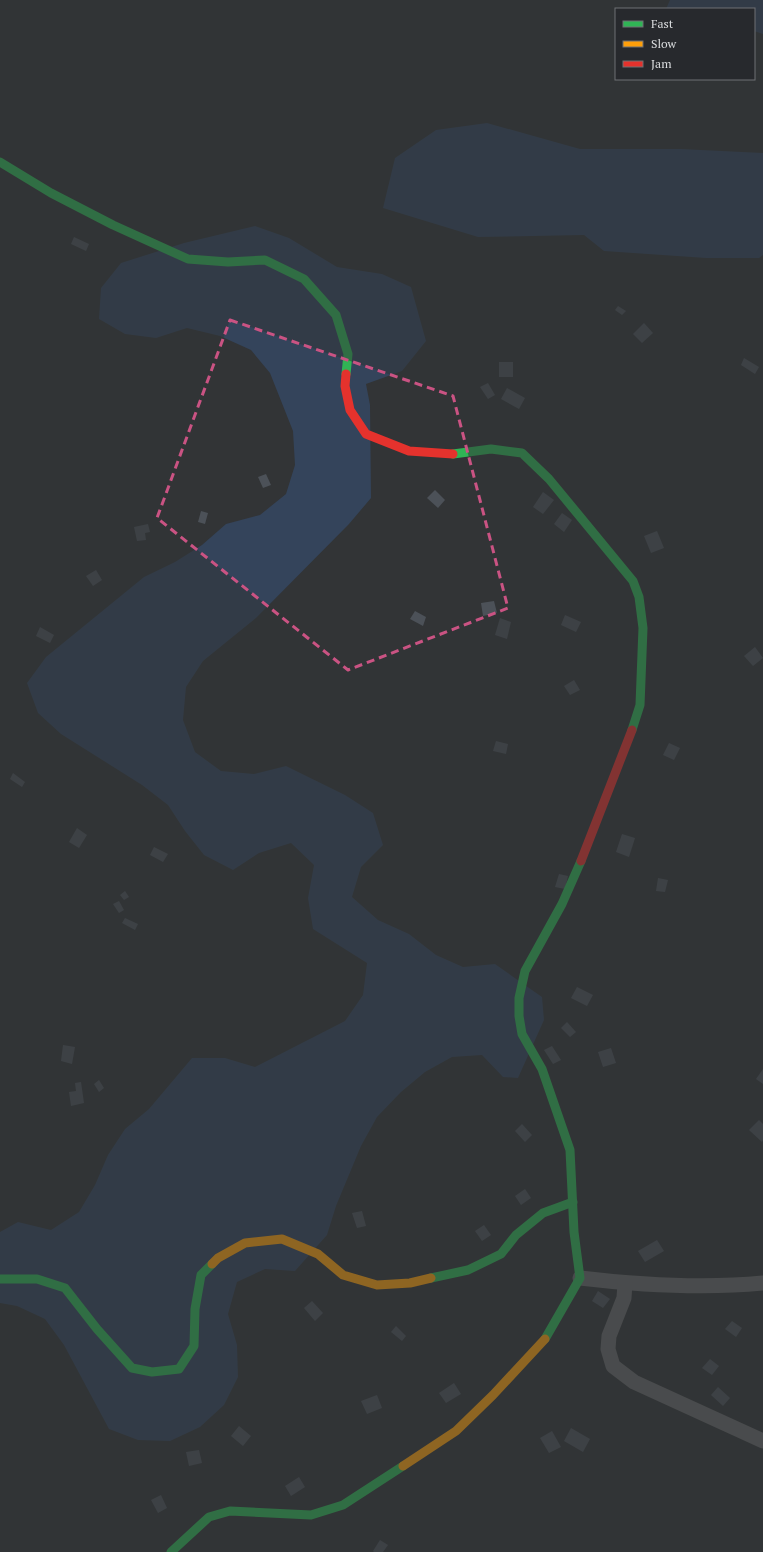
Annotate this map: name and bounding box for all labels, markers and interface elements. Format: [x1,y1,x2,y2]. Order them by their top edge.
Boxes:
legend [615,8,755,80]
text: Fast [651,16,674,31]
text: Slow [651,36,677,51]
text: Jam [651,56,672,71]

